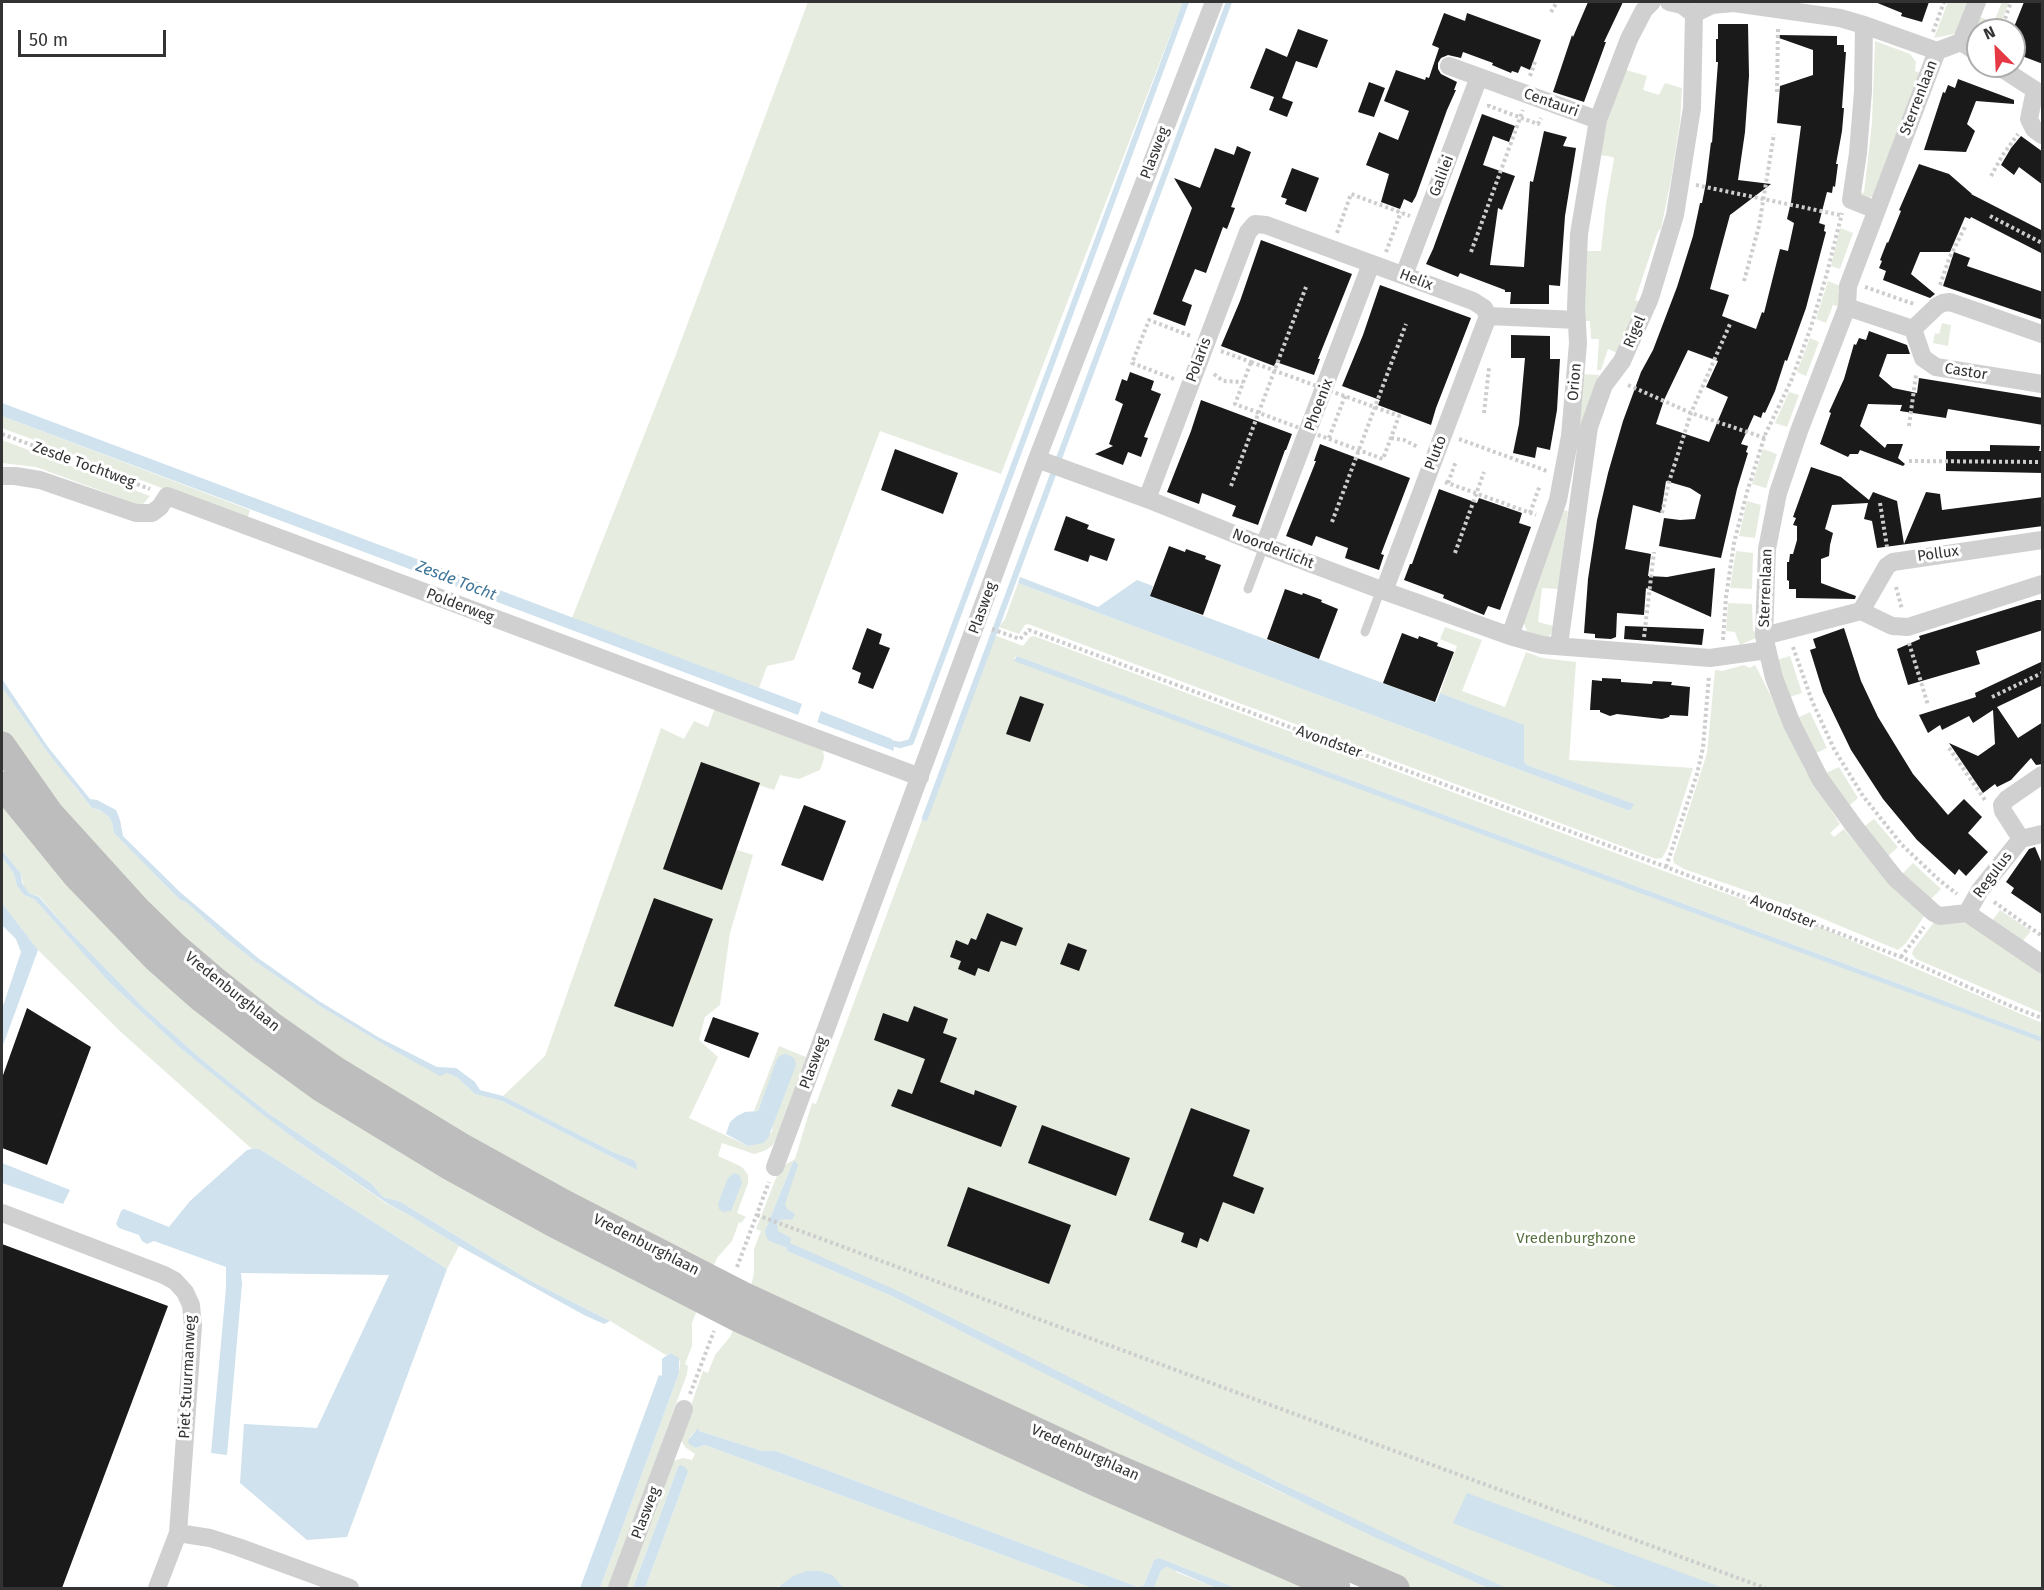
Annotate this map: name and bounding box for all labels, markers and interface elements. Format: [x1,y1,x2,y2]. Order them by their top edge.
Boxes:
scale bar [21,18,170,56]
north arrow [1966,18,2026,78]
text: N [1981,22,1998,44]
text: 50 m [29,29,68,51]
street label: Sterrenlaan [1896,58,1942,138]
street label: Centauri [1521,85,1581,121]
street label: Plasweg [1137,124,1173,182]
street label: Galilei [1426,153,1458,199]
street label: Helix [1397,265,1435,295]
street label: Rigel [1620,313,1650,351]
street label: Polaris [1183,335,1215,385]
street label: Castor [1943,360,1989,384]
street label: Orion [1564,362,1586,402]
street label: Phoenix [1301,376,1337,434]
street label: Pluto [1421,433,1451,473]
street label: Zesde Tochtweg [30,438,138,492]
street label: Noorderlicht [1230,525,1316,573]
street label: Pollux [1916,542,1960,566]
street label: Sterrenlaan [1756,548,1776,628]
water label: Zesde Tocht [413,557,499,605]
street label: Plasweg [965,579,1001,637]
street label: Polderweg [424,585,496,627]
street label: Avondster [1294,722,1364,762]
street label: Regulus [1970,848,2016,902]
street label: Avondster [1748,891,1818,933]
street label: Vredenburghlaan [181,948,283,1036]
street label: Plasweg [796,1034,832,1092]
street label: Vredenburghlaan [590,1210,702,1280]
park label: Vredenburghzone [1516,1230,1636,1248]
street label: Piet Stuurmanweg [176,1315,200,1439]
street label: Vredenburghlaan [1028,1421,1142,1485]
street label: Plasweg [628,1484,664,1542]

